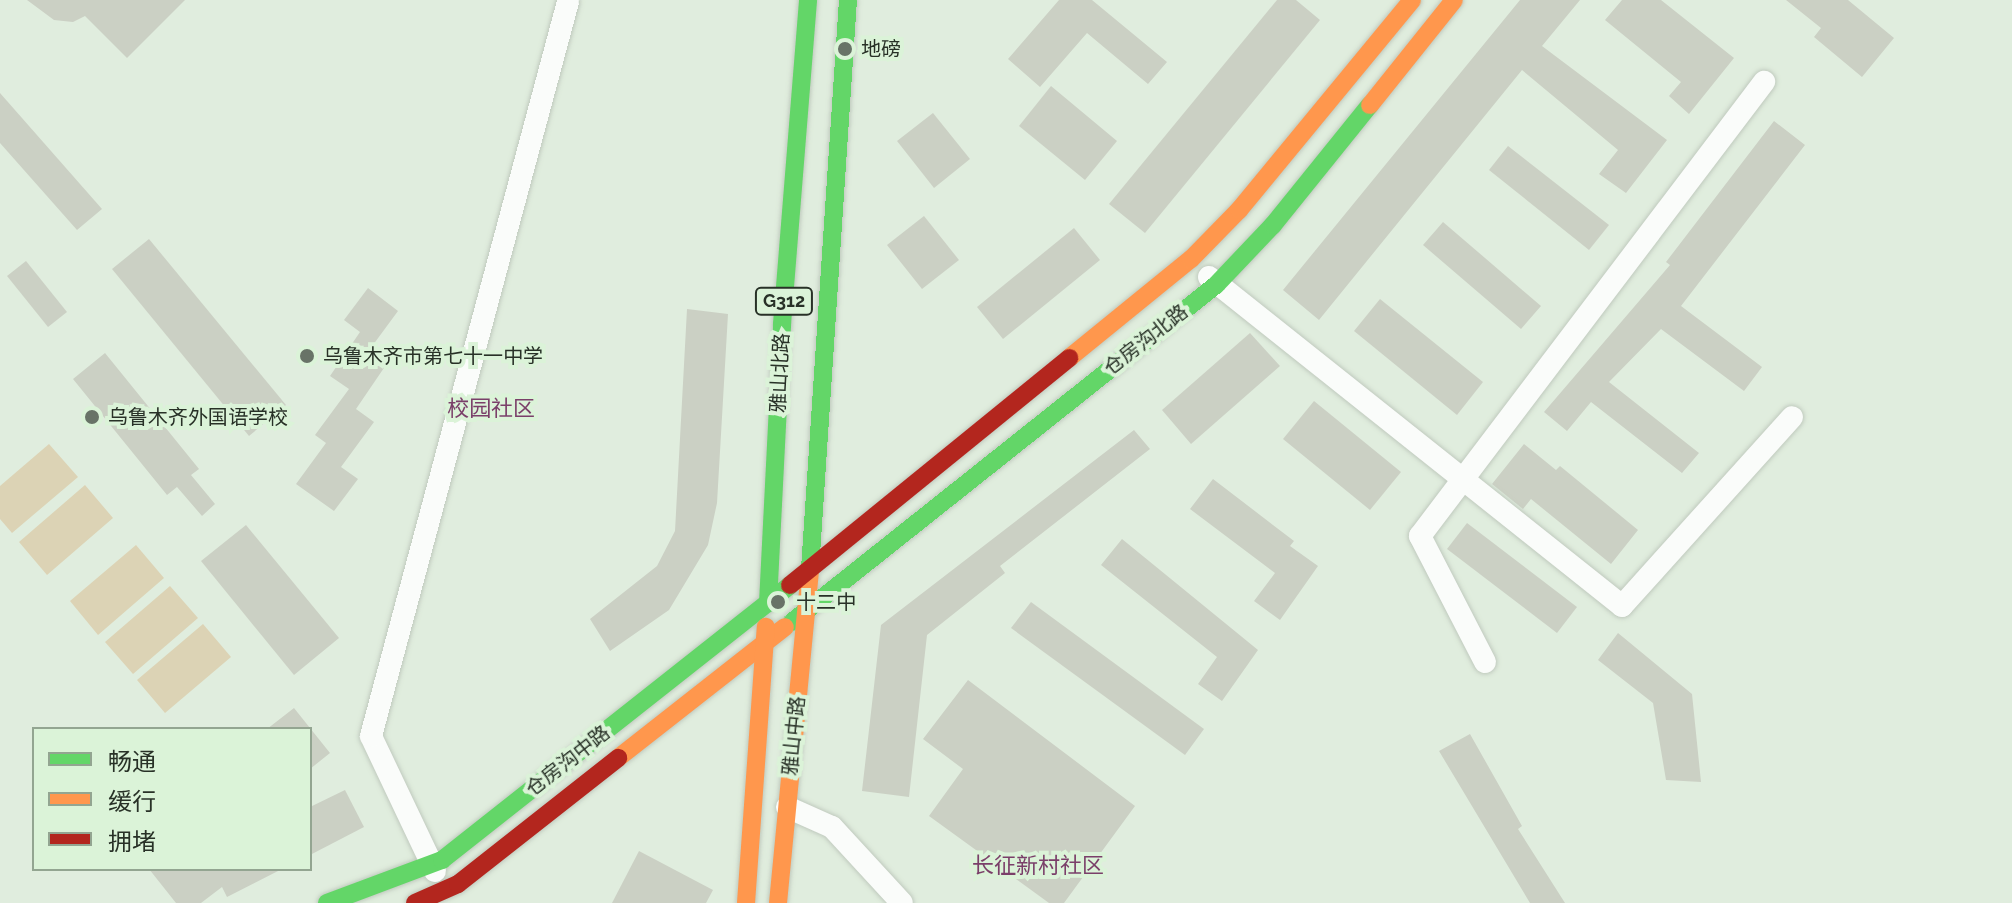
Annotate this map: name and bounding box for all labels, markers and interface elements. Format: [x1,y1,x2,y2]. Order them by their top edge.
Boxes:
place label: 地磅 [861,37,901,61]
marker: 地磅 [836,40,854,58]
road number: G312 [754,287,814,315]
street label: 仓房沟北路 [1099,300,1193,380]
street label: 雅山北路 [766,332,794,414]
place label: 乌鲁木齐市第七十一中学 [323,344,543,368]
marker: 乌鲁木齐市第七十一中学 [298,347,316,365]
district label: 校园社区 [447,396,535,422]
place label: 乌鲁木齐外国语学校 [108,405,288,429]
marker: 乌鲁木齐外国语学校 [83,408,101,426]
place label: 十二中 [796,590,856,614]
marker: 十二中 [767,591,789,613]
street label: 雅山中路 [778,695,810,777]
street label: 仓房沟中路 [521,721,615,801]
legend [32,727,312,871]
text: 畅通 [108,747,156,776]
text: 缓行 [108,787,156,816]
text: 拥堵 [108,827,156,856]
district label: 长征新村社区 [972,853,1104,879]

